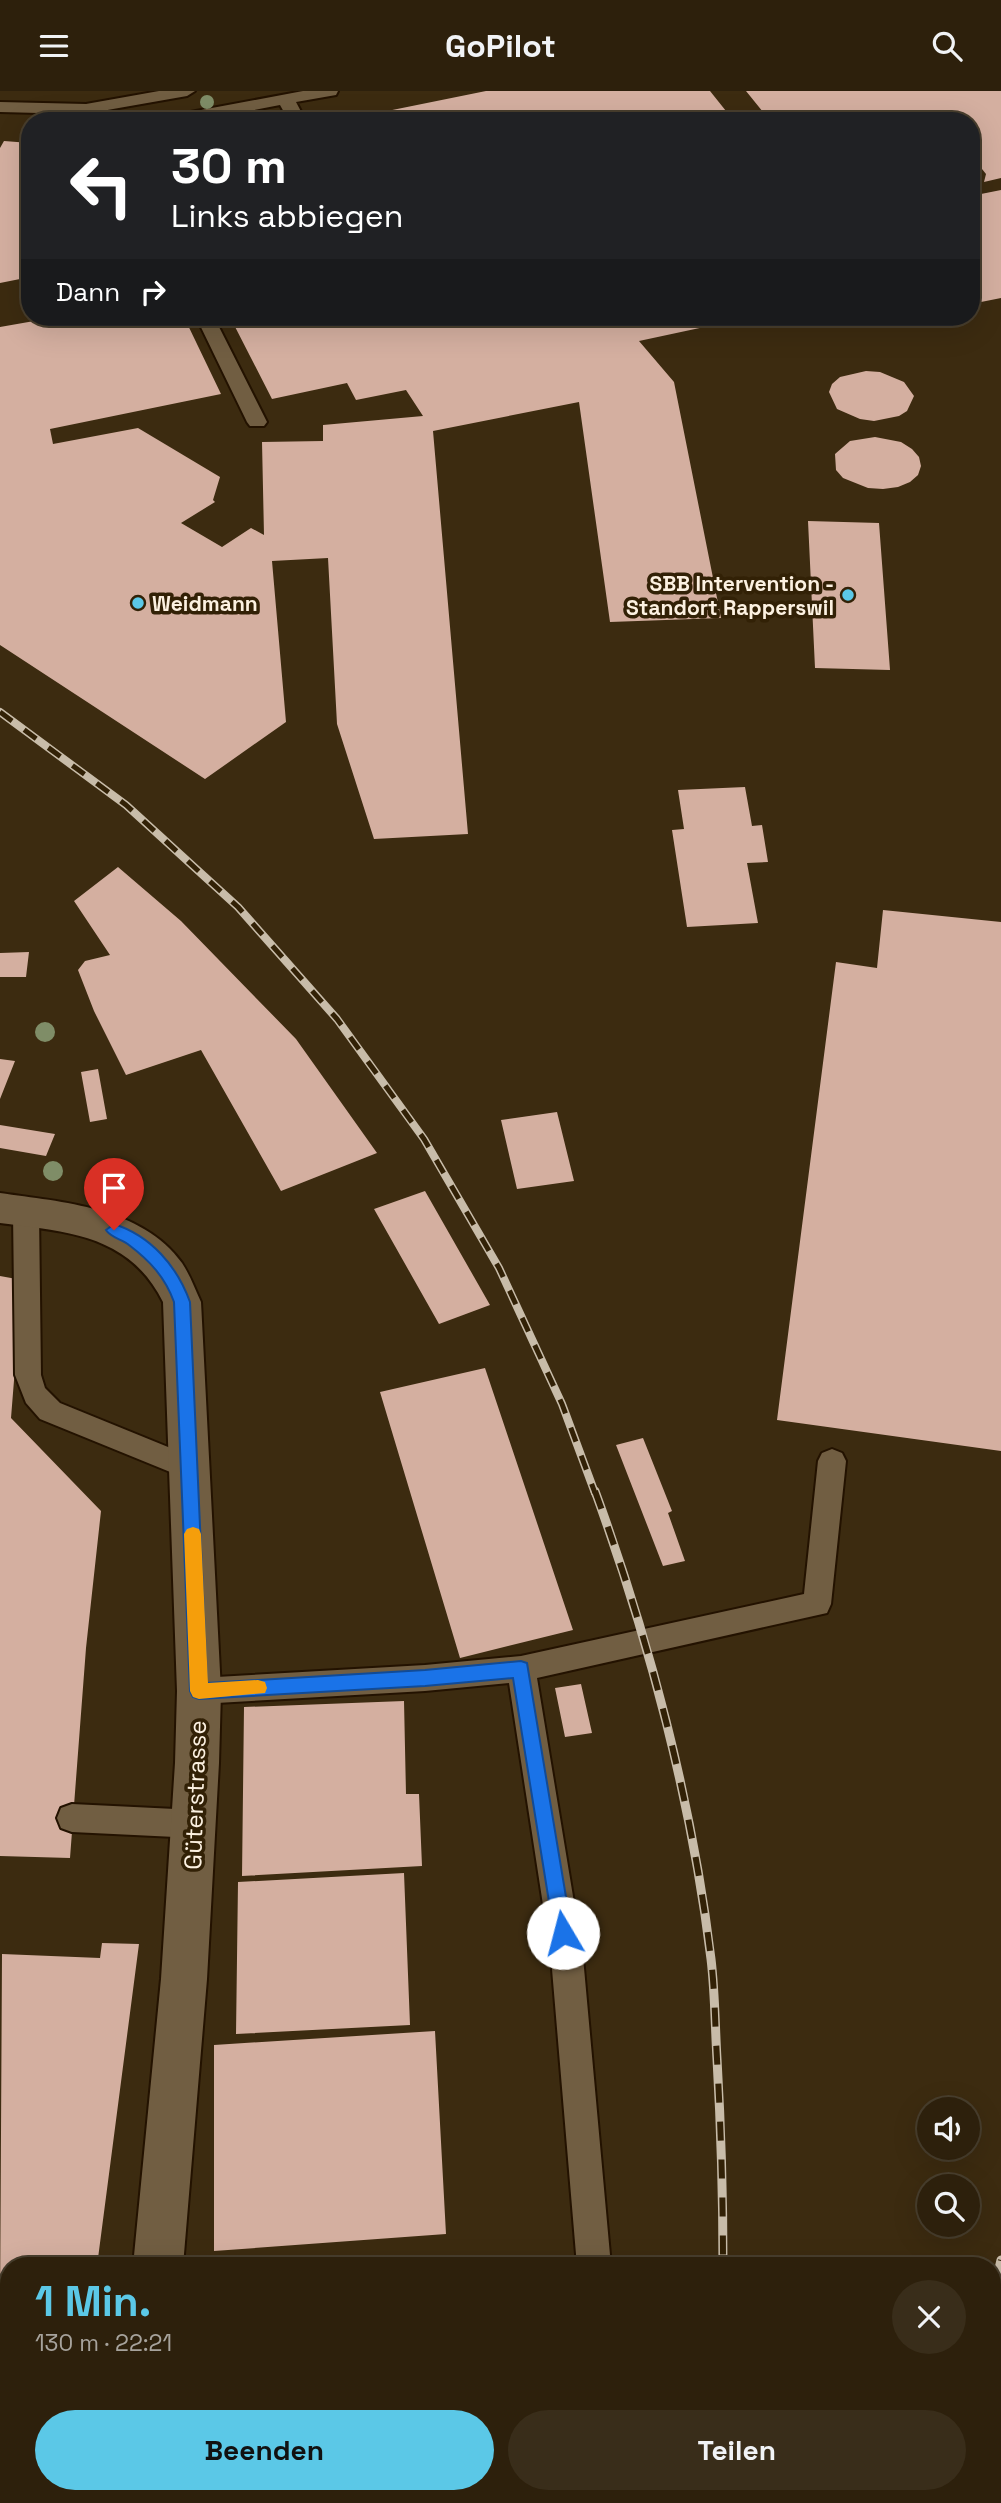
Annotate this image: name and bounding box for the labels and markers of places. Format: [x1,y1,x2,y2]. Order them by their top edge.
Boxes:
place label: SBB Intervention - Standort Rapperswil [626,570,834,621]
marker: SBB Intervention - Standort Rapperswil [840,587,856,603]
place label: Weidmann [152,590,258,617]
marker: Weidmann [130,595,146,611]
pin [84,1158,144,1230]

